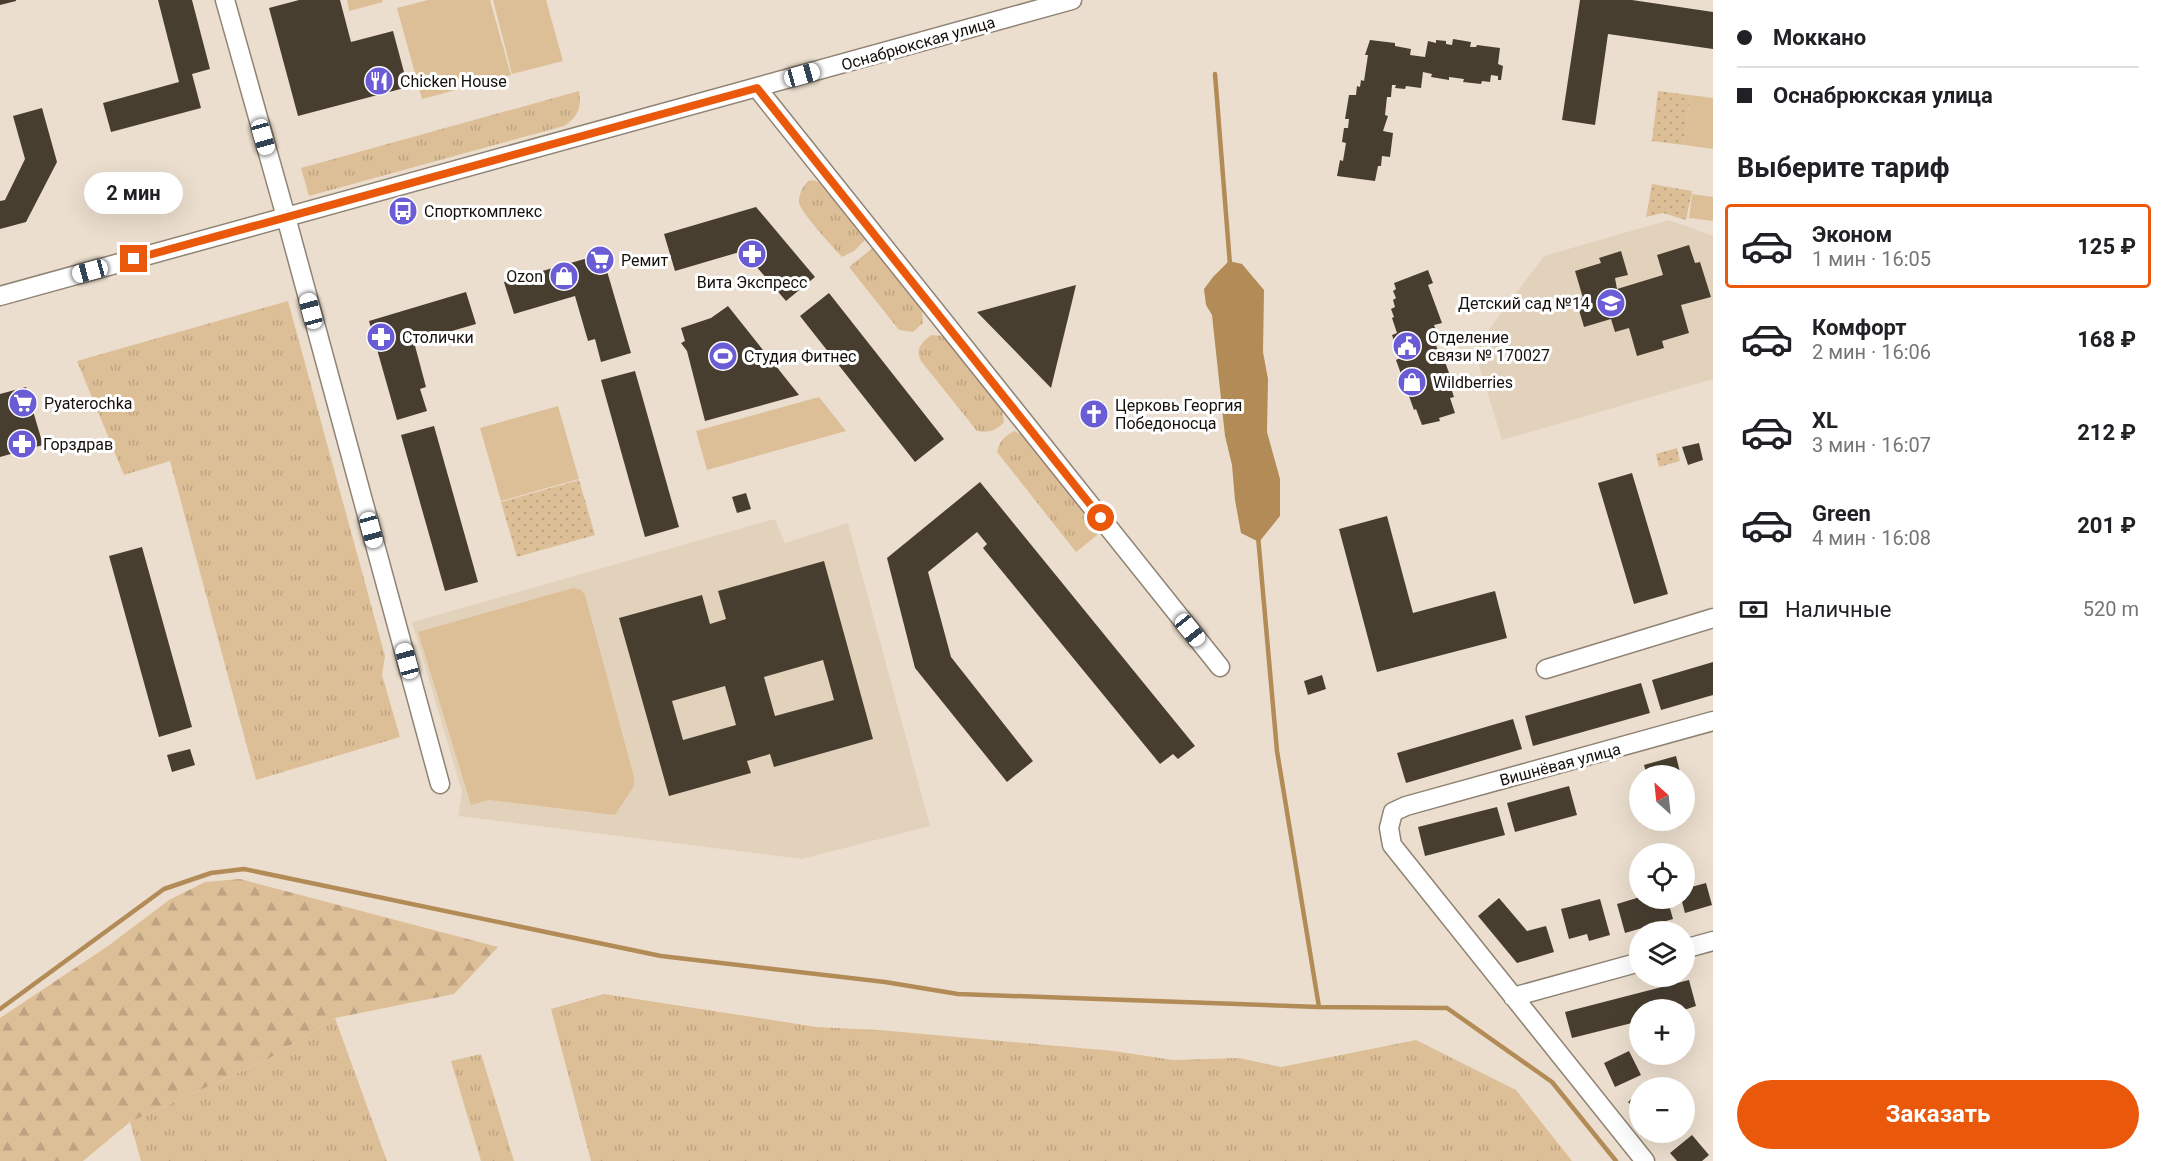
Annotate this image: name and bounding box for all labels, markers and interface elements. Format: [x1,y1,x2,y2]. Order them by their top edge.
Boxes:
street label: Оснабрюкская улица [839,12,997,75]
text: Моккано [1773,25,1866,50]
car [782,61,822,89]
restaurant icon: Chicken House [363,65,395,97]
place label: Chicken House [400,72,507,91]
text: Оснабрюкская улица [1773,83,1993,108]
car [249,117,277,157]
text: Выберите тариф [1737,152,1949,184]
callout: 2 мин [84,172,184,214]
text: 2 мин [106,181,161,205]
bus stop icon: Спорткомплекс [387,195,419,227]
place label: Спорткомплекс [424,202,542,221]
icon: car [1740,219,1794,273]
text: Эконом [1812,222,1892,247]
text: 125 ₽ [2077,234,2136,259]
pharmacy icon: Вита Экспресс [736,238,768,270]
supermarket icon: Ремит [584,244,616,276]
route end [120,245,147,272]
text: 1 мин · 16:05 [1812,247,1931,271]
place label: Ремит [621,251,669,270]
car [70,258,110,284]
shop icon: Ozon [548,260,580,292]
place label: Ozon [506,267,543,286]
place label: Вита Экспресс [697,273,807,292]
school or university icon: Детский сад №14 [1595,287,1627,319]
car [298,291,324,331]
place label: Детский сад №14 [1458,294,1590,313]
icon: car [1740,312,1794,366]
text: Комфорт [1812,315,1907,340]
pharmacy icon: Столички [365,321,397,353]
text: 168 ₽ [2077,327,2136,352]
place label: Столички [402,328,474,347]
place label: Отделение связи № 170027 [1428,328,1550,365]
public building icon: Отделение связи № 170027 [1391,330,1423,362]
sports icon: Студия Фитнес [707,340,739,372]
text: 2 мин · 16:06 [1812,340,1931,364]
place label: Студия Фитнес [744,347,856,366]
shop icon: Wildberries [1396,366,1428,398]
place label: Wildberries [1433,373,1513,392]
supermarket icon: Pyaterochka [7,387,39,419]
place label: Pyaterochka [44,394,132,413]
place label: Церковь Георгия Победоносца [1115,396,1242,433]
church icon: Церковь Георгия Победоносца [1078,398,1110,430]
icon: car [1740,405,1794,459]
text: XL [1812,408,1838,433]
text: 212 ₽ [2077,420,2136,445]
pharmacy icon: Горздрав [6,428,38,460]
text: 3 мин · 16:07 [1812,433,1931,457]
place label: Горздрав [43,435,113,454]
icon: car [1740,498,1794,552]
text: Green [1812,501,1871,526]
route start [1087,504,1114,531]
car [358,510,384,550]
text: 201 ₽ [2077,513,2136,538]
text: 4 мин · 16:08 [1812,526,1931,550]
icon: cash [1737,593,1770,626]
text: Наличные [1785,597,1891,622]
text: 520 m [2083,597,2139,621]
car [1172,610,1208,650]
car [394,641,420,681]
street label: Вишнёвая улица [1498,739,1623,790]
north arrow [1629,765,1695,831]
map controls [1629,765,1695,1143]
button: locate [1629,843,1695,909]
button: layers [1629,921,1695,987]
button: + [1629,999,1695,1065]
button: − [1629,1077,1695,1143]
button: Заказать [1737,1080,2139,1149]

